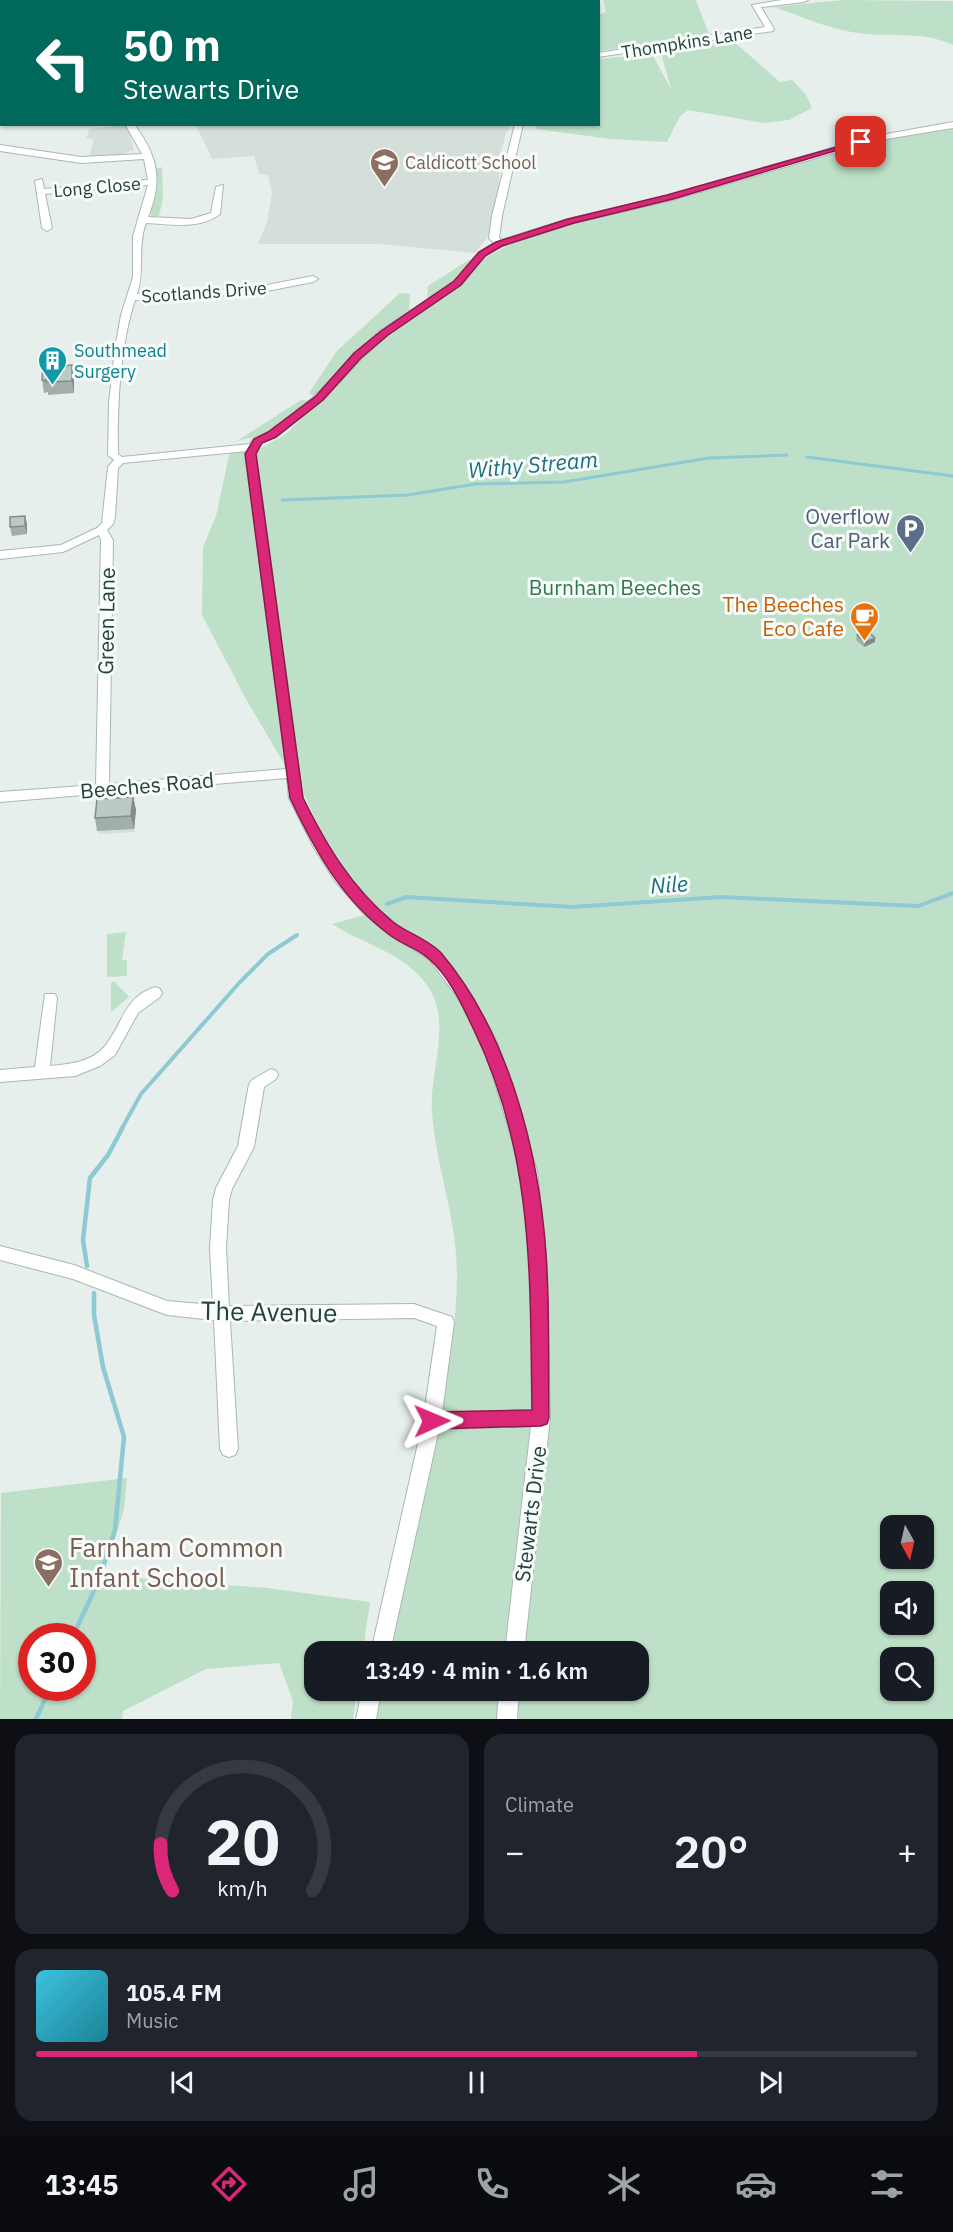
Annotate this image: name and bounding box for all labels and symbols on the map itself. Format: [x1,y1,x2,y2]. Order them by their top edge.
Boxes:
street label: Thompkins Lane [620,20,754,64]
pin [835,116,886,167]
school or university icon: Caldicott School [368,146,400,188]
place label: Caldicott School [405,151,536,174]
street label: Long Close [52,172,142,202]
street label: Scotlands Drive [140,276,268,308]
place label: Southmead Surgery [74,339,167,383]
building icon: Southmead Surgery [37,344,69,386]
water label: Withy Stream [467,444,599,484]
place label: Overflow Car Park [805,502,890,554]
parking icon: Overflow Car Park [895,512,927,554]
street label: Green Lane [91,567,121,675]
park label: Burnham Beeches [529,573,701,601]
place label: The Beeches Eco Cafe [723,590,844,642]
cafe icon: The Beeches Eco Cafe [849,600,881,642]
street label: Beeches Road [79,765,215,805]
water label: Nile [649,868,689,900]
street label: The Avenue [200,1293,338,1329]
position arrow [400,1389,464,1453]
street label: Stewarts Drive [508,1444,552,1584]
north arrow [880,1515,934,1569]
place label: Farnham Common Infant School [69,1530,284,1594]
school or university icon: Farnham Common Infant School [32,1546,64,1588]
speed limit sign: 30 [18,1623,96,1701]

